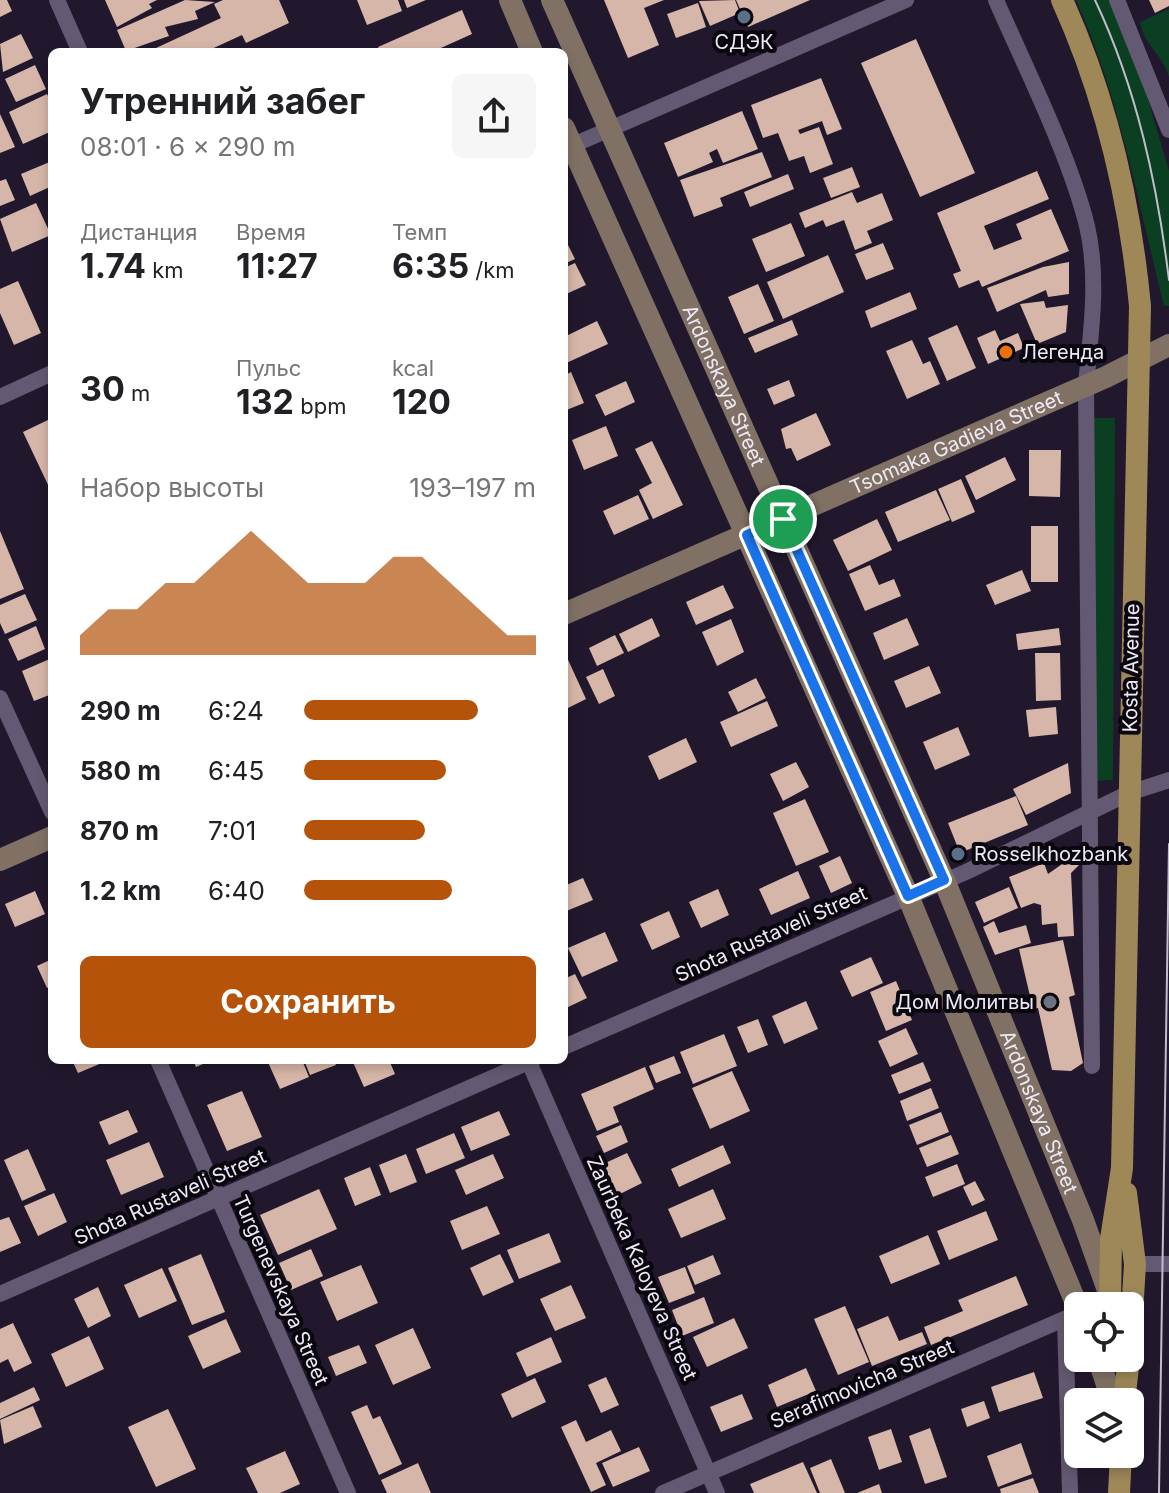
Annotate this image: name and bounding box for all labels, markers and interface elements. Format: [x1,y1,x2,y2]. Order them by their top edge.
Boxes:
marker: СДЭК [735,8,753,26]
place label: СДЭК [714,30,774,54]
button: share [452,74,536,158]
text: Утренний забег [80,79,365,123]
text: 08:01 · 6 × 290 m [80,131,296,162]
text: Дистанция [80,219,198,245]
text: Время [236,219,306,245]
text: Темп [392,219,447,245]
text: 1.74 [80,245,146,286]
text: 11:27 [236,245,318,286]
text: 6:35 [392,245,469,286]
text: km [146,257,184,283]
text: /km [469,257,515,283]
street label: Ardonskaya Street [677,301,770,470]
place label: Легенда [1022,340,1104,364]
marker: Легенда [997,343,1015,361]
text: Пульс [236,355,301,381]
text: kcal [392,355,434,381]
text: 30 [80,368,125,409]
text: m [125,380,150,406]
text: 132 [236,381,294,422]
text: 120 [392,381,451,422]
street label: Tsomaka Gadieva Street [846,385,1067,500]
text: bpm [294,393,346,419]
text: Набор высоты [80,472,264,503]
text: 193–197 m [409,472,536,503]
pin [749,485,817,553]
icon: arrive [761,497,805,541]
street label: Kosta Avenue [1118,603,1144,733]
text: 290 m [80,695,161,726]
text: 6:24 [208,695,264,726]
text: 580 m [80,755,161,786]
text: 6:45 [208,755,264,786]
text: 870 m [80,815,159,846]
text: 7:01 [208,815,256,846]
place label: Rosselkhozbank [974,842,1128,866]
marker: Rosselkhozbank [949,845,967,863]
text: 1.2 km [80,875,161,906]
text: 6:40 [208,875,265,906]
street label: Shota Rustaveli Street [671,881,871,987]
button: Сохранить [80,956,536,1048]
place label: Дом Молитвы [896,990,1034,1014]
marker: Дом Молитвы [1041,993,1059,1011]
street label: Ardonskaya Street [995,1027,1083,1198]
street label: Shota Rustaveli Street [70,1144,270,1250]
street label: Zaurbeka Kaloyeva Street [582,1152,703,1384]
street label: Turgenevskaya Street [228,1191,334,1389]
map controls [1064,1292,1144,1468]
button: locate [1064,1292,1144,1372]
street label: Serafimovicha Street [767,1334,958,1434]
button: layers [1064,1388,1144,1468]

